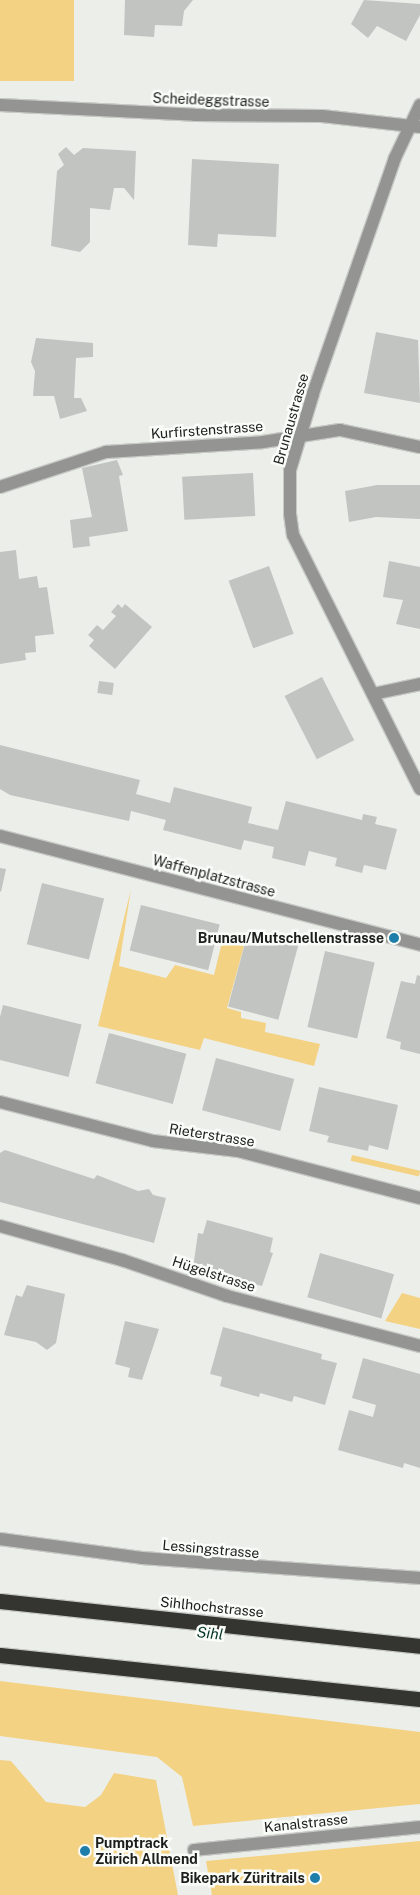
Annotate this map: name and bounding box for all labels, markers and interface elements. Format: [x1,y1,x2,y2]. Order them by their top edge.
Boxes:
street label: Scheideggstrasse [152,90,270,110]
street label: Brunaustrasse [270,371,312,467]
street label: Kurfirstenstrasse [150,418,264,442]
street label: Waffenplatzstrasse [151,852,277,900]
place label: Brunau/Mutschellenstrasse [198,930,384,946]
marker: Brunau/Mutschellenstrasse [388,932,400,944]
street label: Rieterstrasse [168,1120,256,1150]
street label: Hügelstrasse [170,1253,258,1295]
street label: Lessingstrasse [162,1536,260,1562]
street label: Sihlhochstrasse [159,1593,265,1621]
water label: Sihl [196,1623,224,1643]
street label: Kanalstrasse [263,1810,349,1836]
place label: Pumptrack Zürich Allmend [95,1835,198,1868]
marker: Pumptrack Zürich Allmend [79,1845,91,1857]
place label: Bikepark Züritrails [180,1870,305,1886]
marker: Bikepark Züritrails [309,1872,321,1884]

